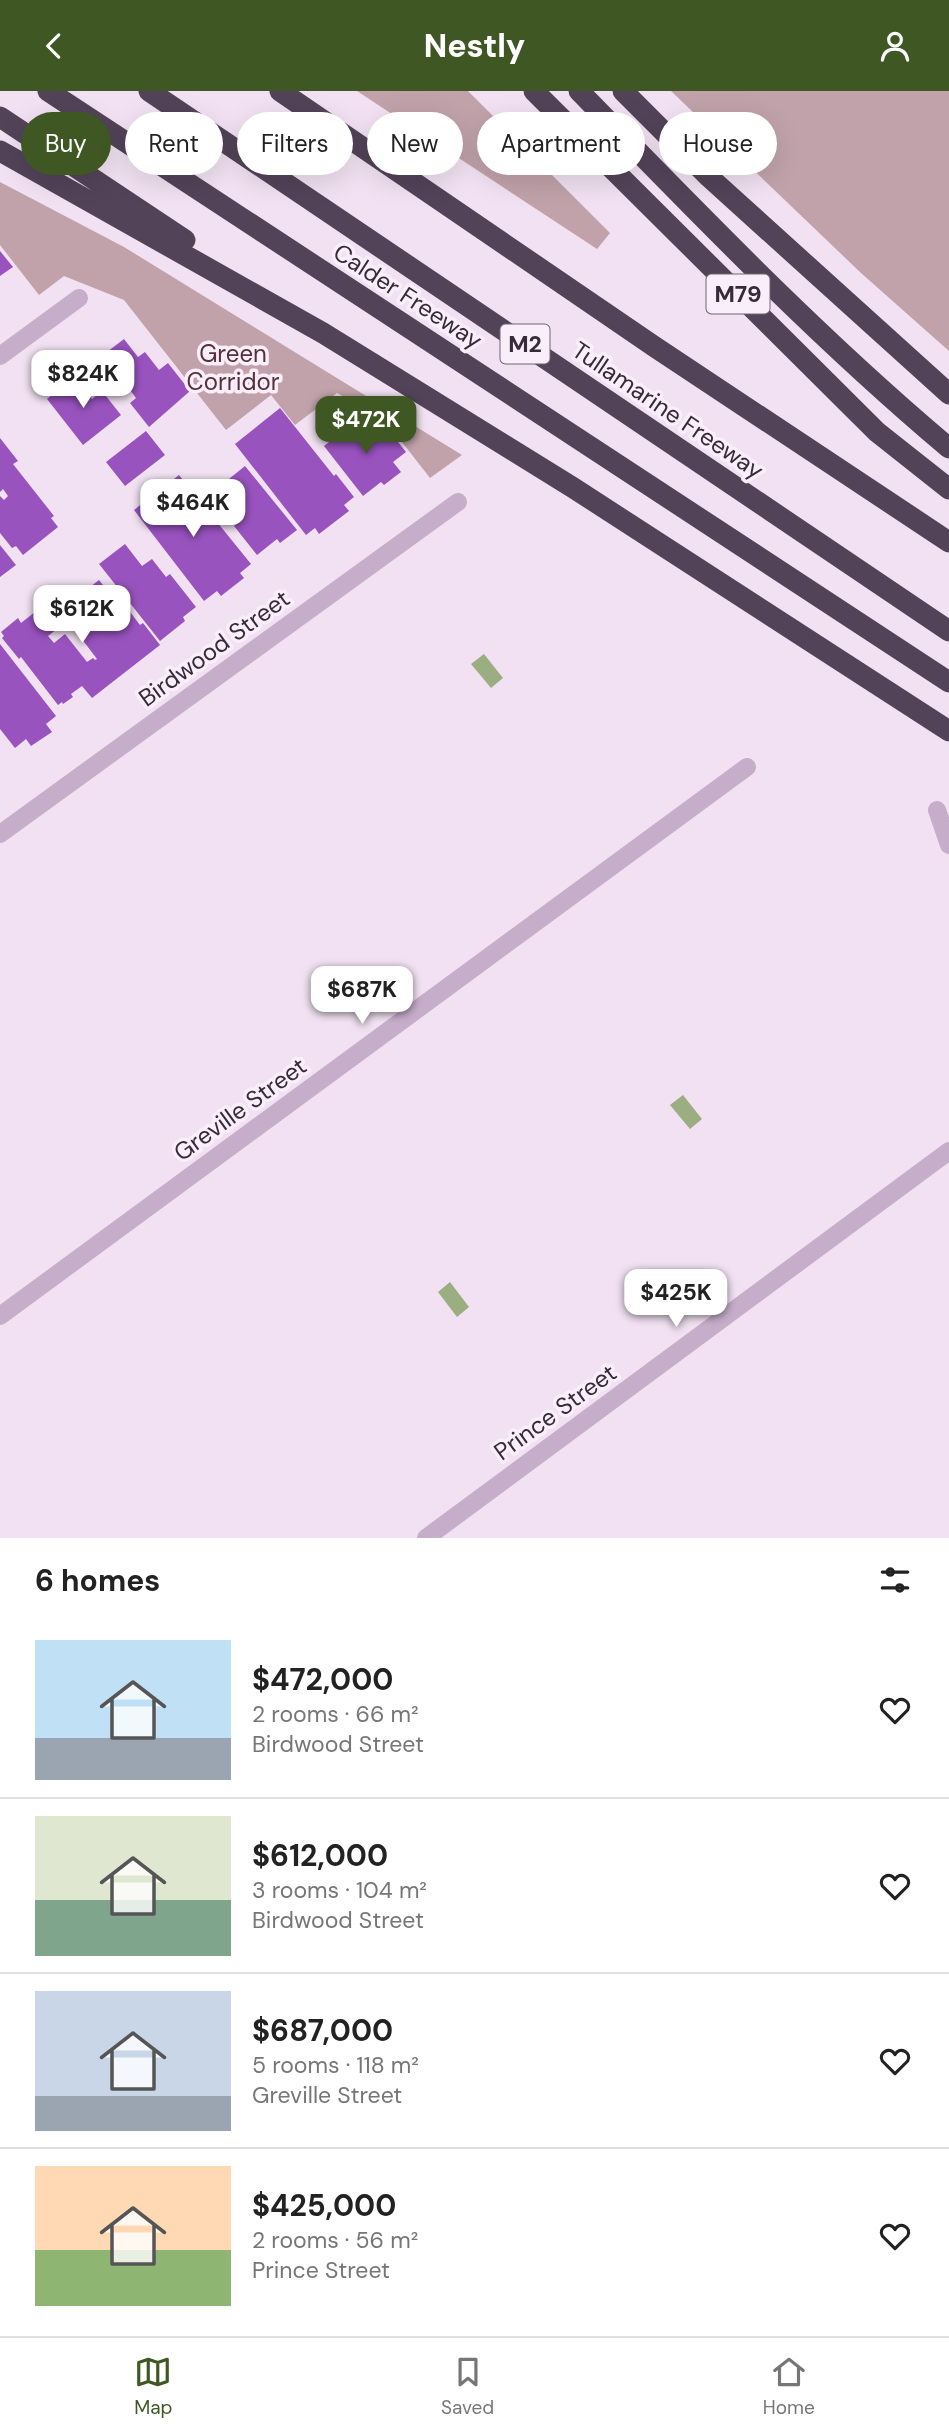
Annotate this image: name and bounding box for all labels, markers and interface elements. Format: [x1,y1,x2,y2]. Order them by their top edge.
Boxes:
text: Nestly [424,25,525,67]
icon: back [35,27,73,65]
icon: person [876,27,914,65]
chip: Buy [21,112,111,175]
chip: Rent [125,112,223,175]
chip: Filters [237,112,353,175]
chip: New [367,112,463,175]
chip: Apartment [477,112,645,175]
chip: House [659,112,777,175]
street label: Calder Freeway [328,236,488,356]
road number: M79 [706,275,770,313]
road number: M2 [500,325,550,363]
street label: Tullamarine Freeway [566,334,770,486]
park label: Green Corridor [186,338,280,397]
pin: $824K [34,351,132,410]
text: $824K [47,358,119,388]
pin: $472K [317,397,415,456]
text: $472K [331,404,401,434]
pin: $464K [144,479,242,539]
text: $464K [156,487,230,517]
street label: Birdwood Street [132,583,296,713]
pin: $612K [33,585,131,645]
text: $612K [49,593,115,623]
pin: $687K [313,967,411,1026]
text: $687K [327,974,397,1004]
street label: Greville Street [167,1050,313,1168]
pin: $425K [627,1269,725,1329]
text: $425K [640,1277,712,1307]
street label: Prince Street [488,1357,622,1467]
text: 6 homes [35,1561,160,1600]
icon: filters [876,1561,914,1599]
text: $472,000 [252,1660,393,1699]
icon: home [91,1668,175,1752]
icon: heart [876,1691,914,1729]
text: 2 rooms · 66 m² [252,1699,419,1729]
text: Birdwood Street [252,1729,424,1759]
text: $612,000 [252,1836,388,1875]
icon: home [91,1844,175,1928]
icon: heart [876,1867,914,1905]
text: 3 rooms · 104 m² [252,1875,427,1905]
text: Birdwood Street [252,1905,424,1935]
text: $687,000 [252,2011,393,2050]
icon: home [91,2019,175,2103]
icon: heart [876,2042,914,2080]
text: 5 rooms · 118 m² [252,2050,419,2080]
text: Greville Street [252,2080,402,2110]
text: $425,000 [252,2186,396,2225]
icon: home [91,2194,175,2278]
icon: heart [876,2217,914,2255]
text: 2 rooms · 56 m² [252,2225,418,2255]
text: Prince Street [252,2255,390,2285]
tab: Map [134,2353,172,2420]
tab: Saved [441,2353,494,2420]
tab: Home [763,2353,815,2420]

